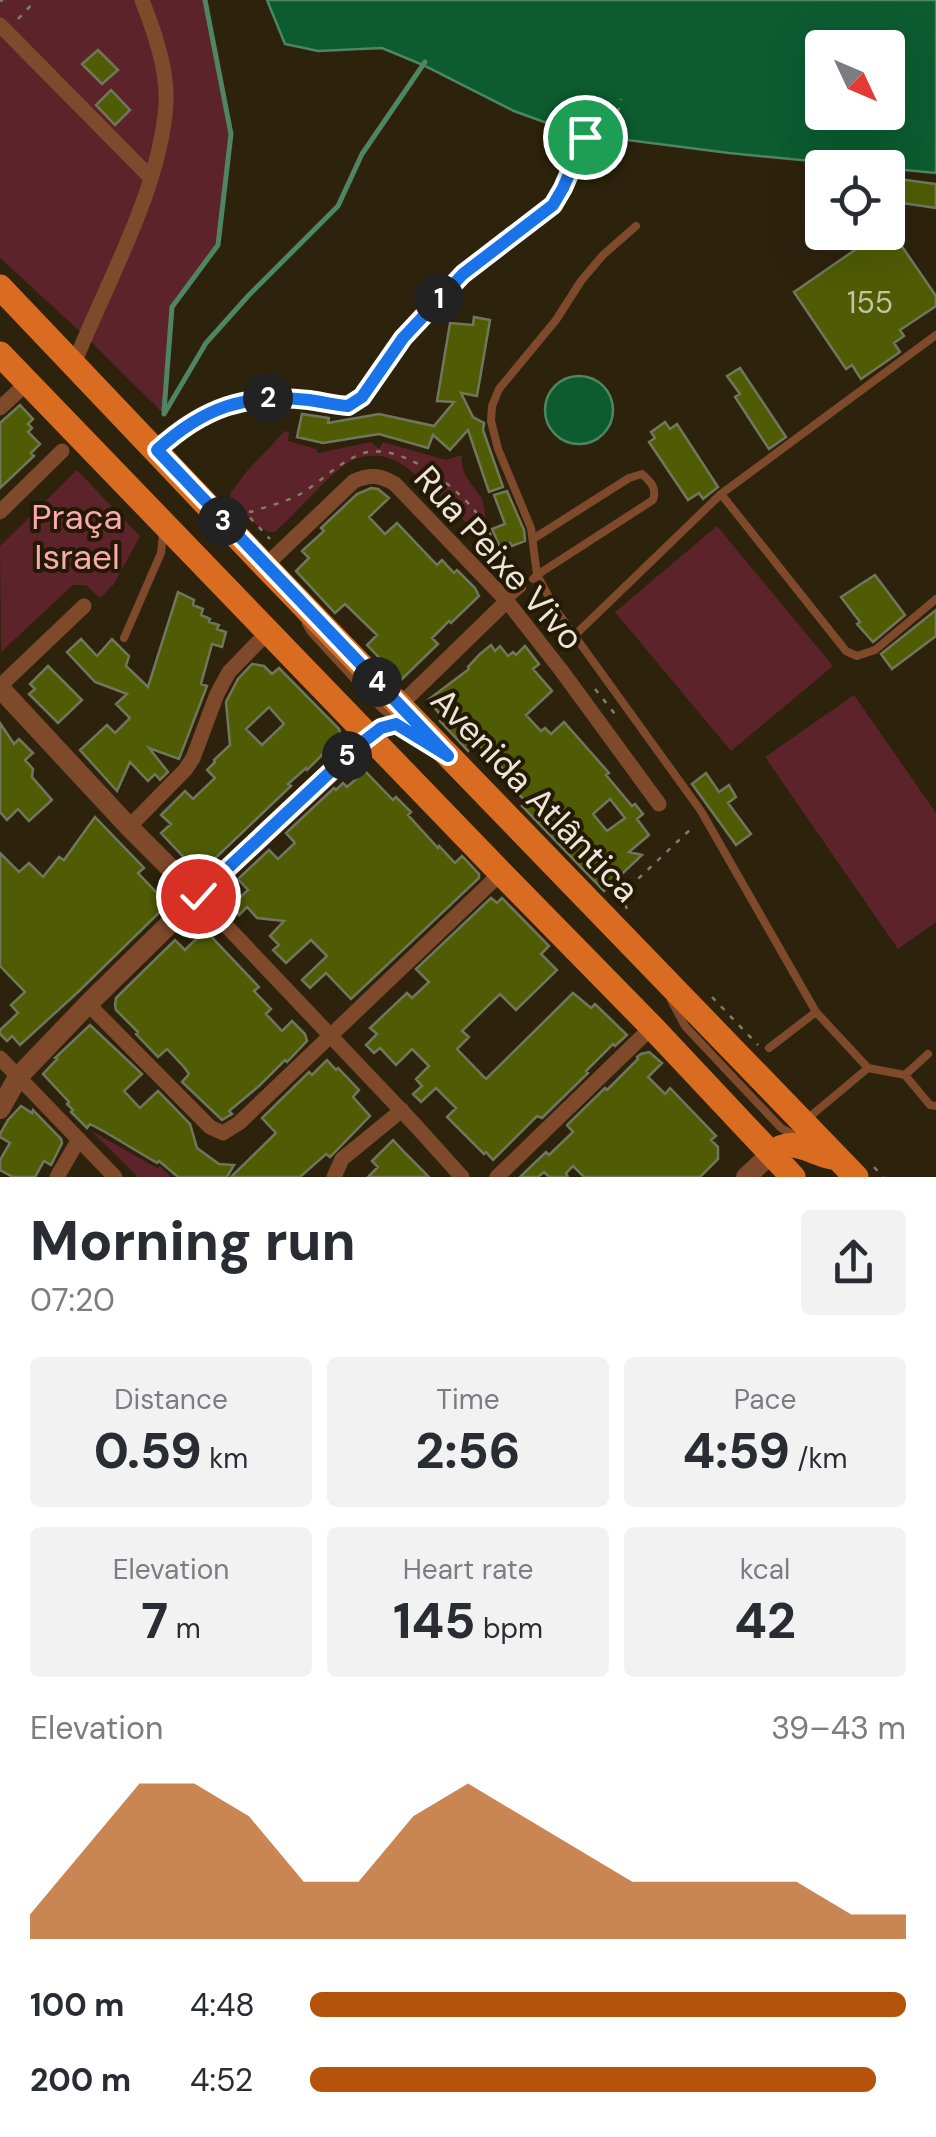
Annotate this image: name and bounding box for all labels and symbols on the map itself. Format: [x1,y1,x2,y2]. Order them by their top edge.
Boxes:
north arrow [805,30,905,130]
pin [543,95,628,180]
pin: 1 [414,274,464,324]
house number: 155 [847,283,893,322]
pin: 2 [243,373,293,423]
street label: Rua Peixe Vivo [404,456,594,660]
park label: Praça Israel [31,494,123,580]
pin: 3 [198,496,248,546]
pin: 4 [352,657,402,707]
street label: Avenida Atlântica [421,678,649,912]
pin: 5 [322,731,372,781]
pin [156,854,241,939]

